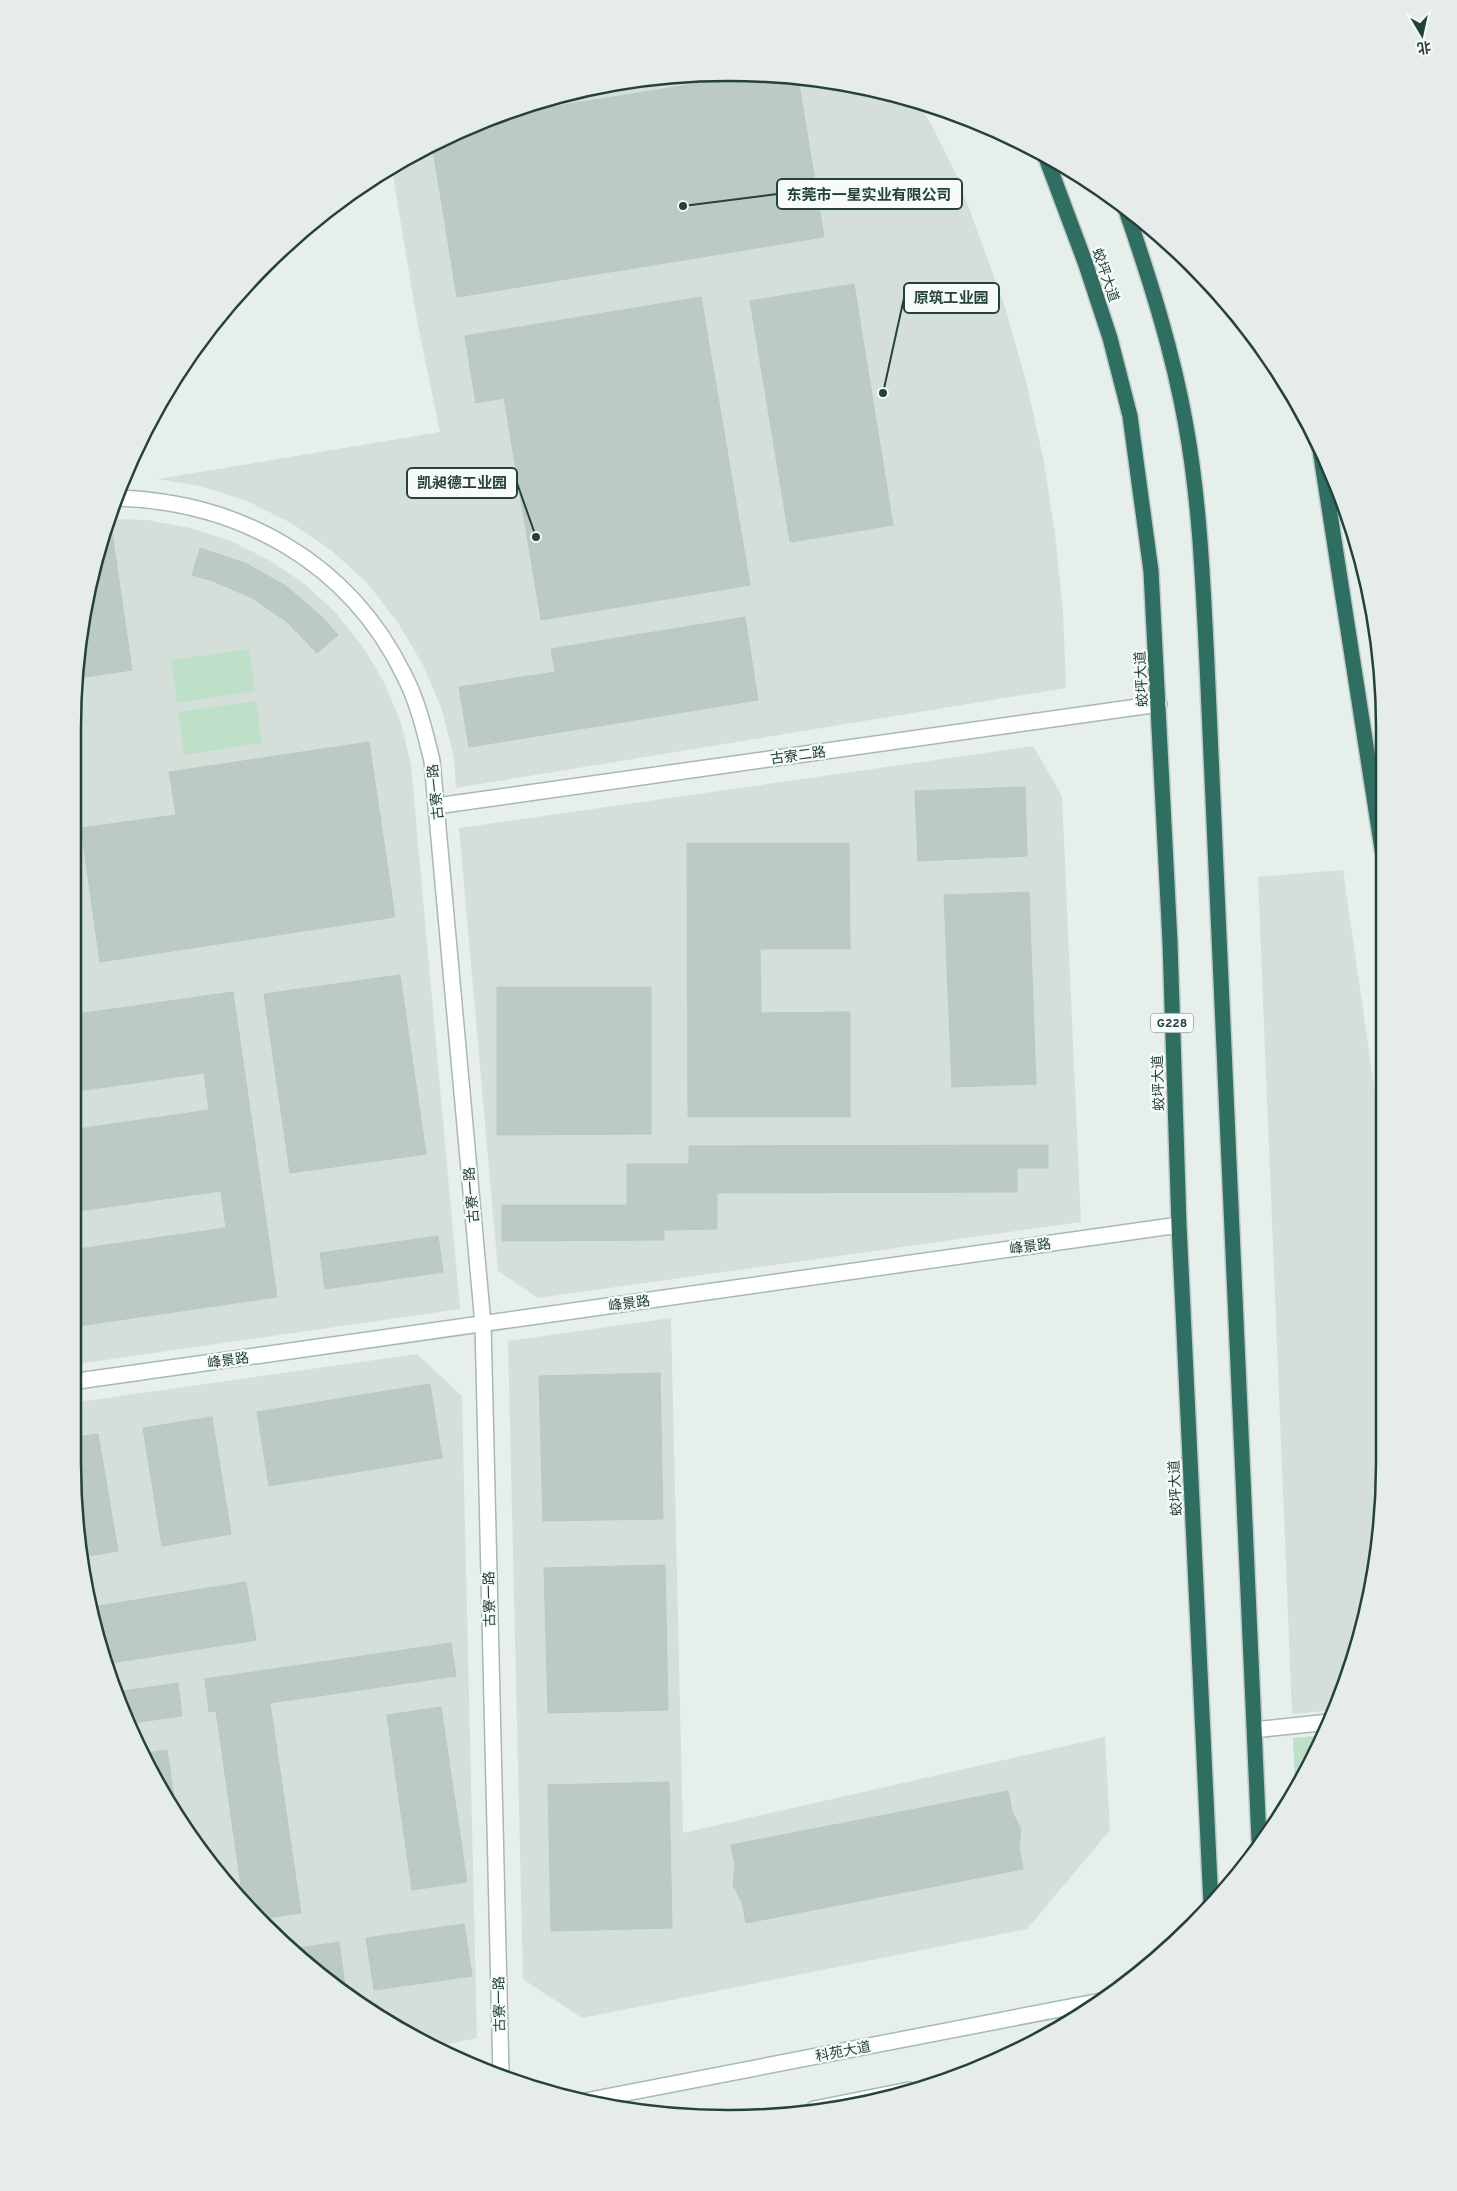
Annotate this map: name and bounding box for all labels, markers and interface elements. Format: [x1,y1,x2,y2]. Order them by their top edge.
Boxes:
north arrow [1397,10,1447,60]
text: 北 [1416,37,1432,56]
callout: 东莞市一星实业有限公司 [777,179,962,209]
text: 东莞市一星实业有限公司 [786,186,952,206]
street label: 蛟坪大道 [1087,246,1123,305]
callout: 原筑工业园 [904,283,999,313]
text: 原筑工业园 [913,290,989,309]
callout: 凯昶德工业园 [407,468,517,498]
text: 凯昶德工业园 [417,474,507,494]
street label: 蛟坪大道 [1132,651,1152,707]
street label: 古寮二路 [769,743,827,769]
street label: 古寮一路 [424,763,448,821]
road number: G228 [1151,1014,1193,1032]
street label: 蛟坪大道 [1149,1055,1169,1111]
street label: 古寮一路 [461,1166,483,1224]
street label: 峰景路 [1008,1235,1052,1259]
street label: 峰景路 [607,1292,651,1316]
street label: 峰景路 [206,1349,250,1373]
street label: 蛟坪大道 [1166,1460,1186,1516]
street label: 古寮一路 [481,1571,499,1627]
street label: 古寮一路 [491,1976,509,2032]
street label: 科苑大道 [814,2039,872,2066]

